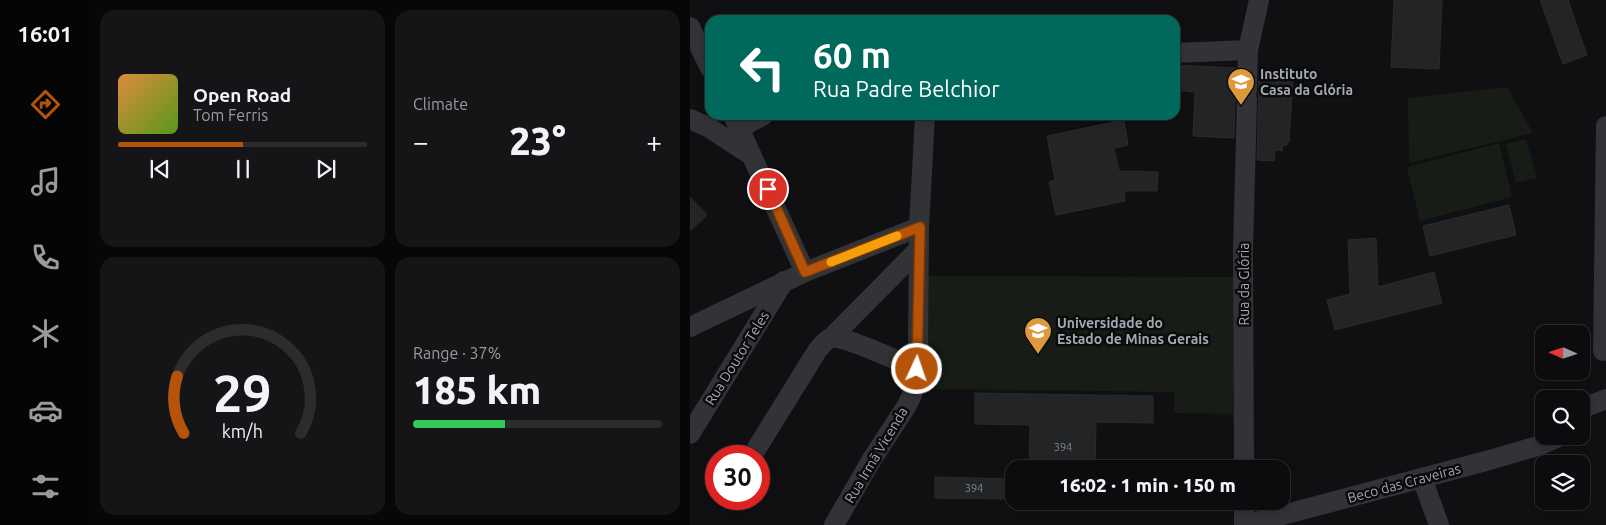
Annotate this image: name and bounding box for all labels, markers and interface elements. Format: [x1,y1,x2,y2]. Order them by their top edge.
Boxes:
text: 16:01 [17,21,73,46]
icon: left [730,35,795,100]
text: 60 m [813,35,891,75]
place label: Instituto Casa da Glória [1260,66,1353,98]
school or university icon: Instituto Casa da Glória [1226,67,1256,106]
text: Rua Padre Belchior [813,76,999,101]
text: Open Road [193,84,291,106]
icon: directions [28,87,63,122]
text: Climate [413,95,468,113]
text: Tom Ferris [193,106,268,124]
text: 23° [509,120,566,162]
text: − [413,126,429,157]
text: + [646,126,662,157]
icon: previous [146,155,174,183]
icon: pause [229,155,257,183]
icon: next [312,155,340,183]
icon: music [28,164,63,199]
pin [747,168,789,210]
icon: arrive [754,175,782,203]
icon: phone [28,240,63,275]
street label: Rua da Glória [1236,243,1252,325]
street label: Rua Doutor Teles [702,308,772,408]
place label: Universidade do Estado de Minas Gerais [1057,315,1209,347]
icon: climate [28,316,63,351]
school or university icon: Universidade do Estado de Minas Gerais [1023,316,1053,355]
north arrow [1535,325,1590,380]
map controls [1535,325,1590,510]
position arrow [890,342,942,394]
text: Range · 37% [413,344,501,362]
text: 29 [213,364,272,422]
text: 185 km [413,369,541,411]
button: search [1535,390,1590,445]
icon: car [28,393,63,428]
street label: Rua Irmã Vicenda [841,404,911,506]
text: km/h [222,421,263,441]
house number: 394 [1054,441,1072,453]
speed limit sign: 30 [705,445,770,510]
button: layers [1535,455,1590,510]
street label: Beco das Craveiras [1346,460,1462,506]
icon: filters [28,469,63,504]
text: 16:02 · 1 min · 150 m [1059,474,1236,496]
house number: 394 [965,482,983,494]

